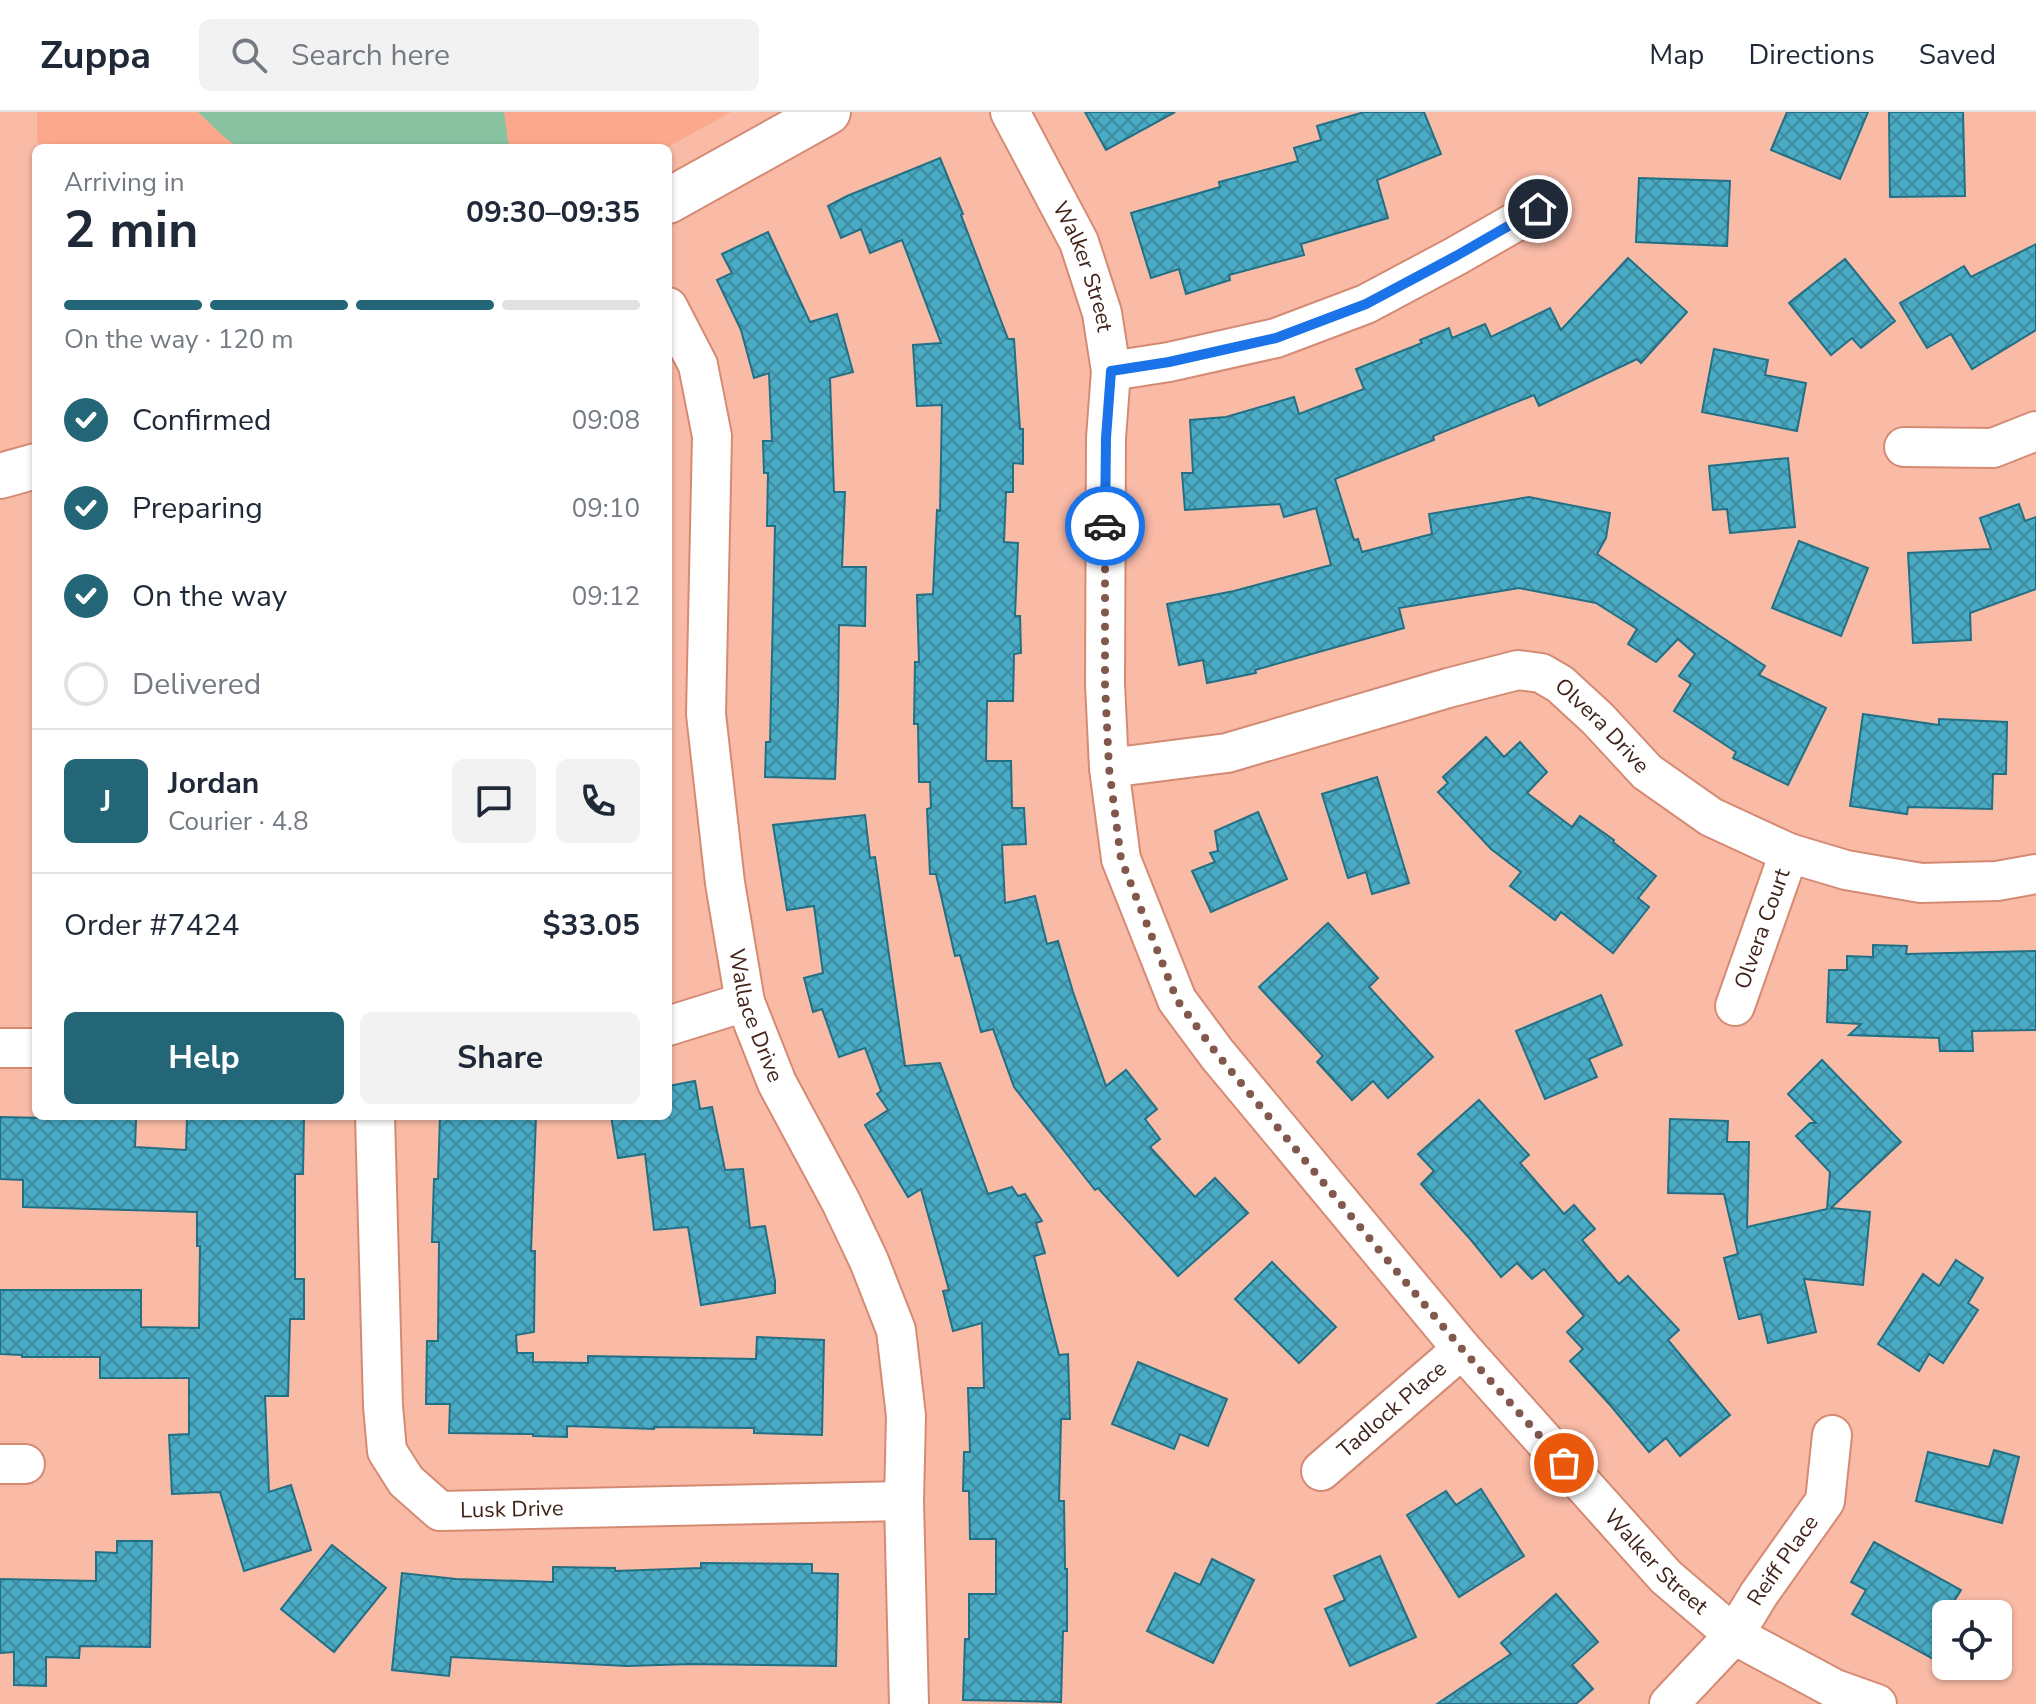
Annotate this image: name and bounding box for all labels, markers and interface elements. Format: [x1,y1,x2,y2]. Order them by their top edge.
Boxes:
search box [199,19,759,91]
text: Zuppa [40,30,151,81]
icon: search [227,33,271,77]
text: Search here [291,35,450,76]
text: Map [1649,36,1704,74]
text: Directions [1748,36,1875,74]
text: Saved [1919,36,1996,74]
text: Arriving in [64,165,185,200]
pin [1504,175,1572,243]
icon: home [1516,187,1560,231]
text: 09:30–09:35 [466,192,640,233]
text: 2 min [64,194,199,265]
street label: Walker Street [1045,196,1120,334]
text: On the way · 120 m [64,322,293,357]
icon: check [64,398,108,442]
text: Confirmed [132,400,272,441]
text: 09:08 [572,403,640,438]
icon: check [64,486,108,530]
courier [1065,486,1145,566]
text: Preparing [132,488,263,529]
text: 09:10 [572,491,640,526]
icon: car [1083,504,1127,548]
icon: check [64,574,108,618]
text: On the way [132,576,287,617]
text: 09:12 [572,579,640,614]
text: Delivered [132,664,261,705]
street label: Olvera Drive [1548,671,1656,780]
button: chat [452,759,536,843]
button: phone [556,759,640,843]
text: Jordan [168,763,259,804]
text: J [101,781,111,822]
text: Courier · 4.8 [168,804,309,839]
street label: Olvera Court [1727,864,1797,993]
text: Order #7424 [64,905,239,946]
text: $33.05 [543,905,640,946]
street label: Wallace Drive [721,946,790,1087]
button: Help [64,1012,344,1104]
button: Share [360,1012,640,1104]
street label: Tadlock Place [1331,1354,1453,1465]
pin [1530,1429,1598,1497]
icon: bag [1542,1441,1586,1485]
street label: Lusk Drive [460,1493,564,1526]
street label: Walker Street [1597,1503,1715,1622]
street label: Reiff Place [1740,1509,1825,1612]
map controls [1932,1600,2012,1680]
button: locate [1932,1600,2012,1680]

